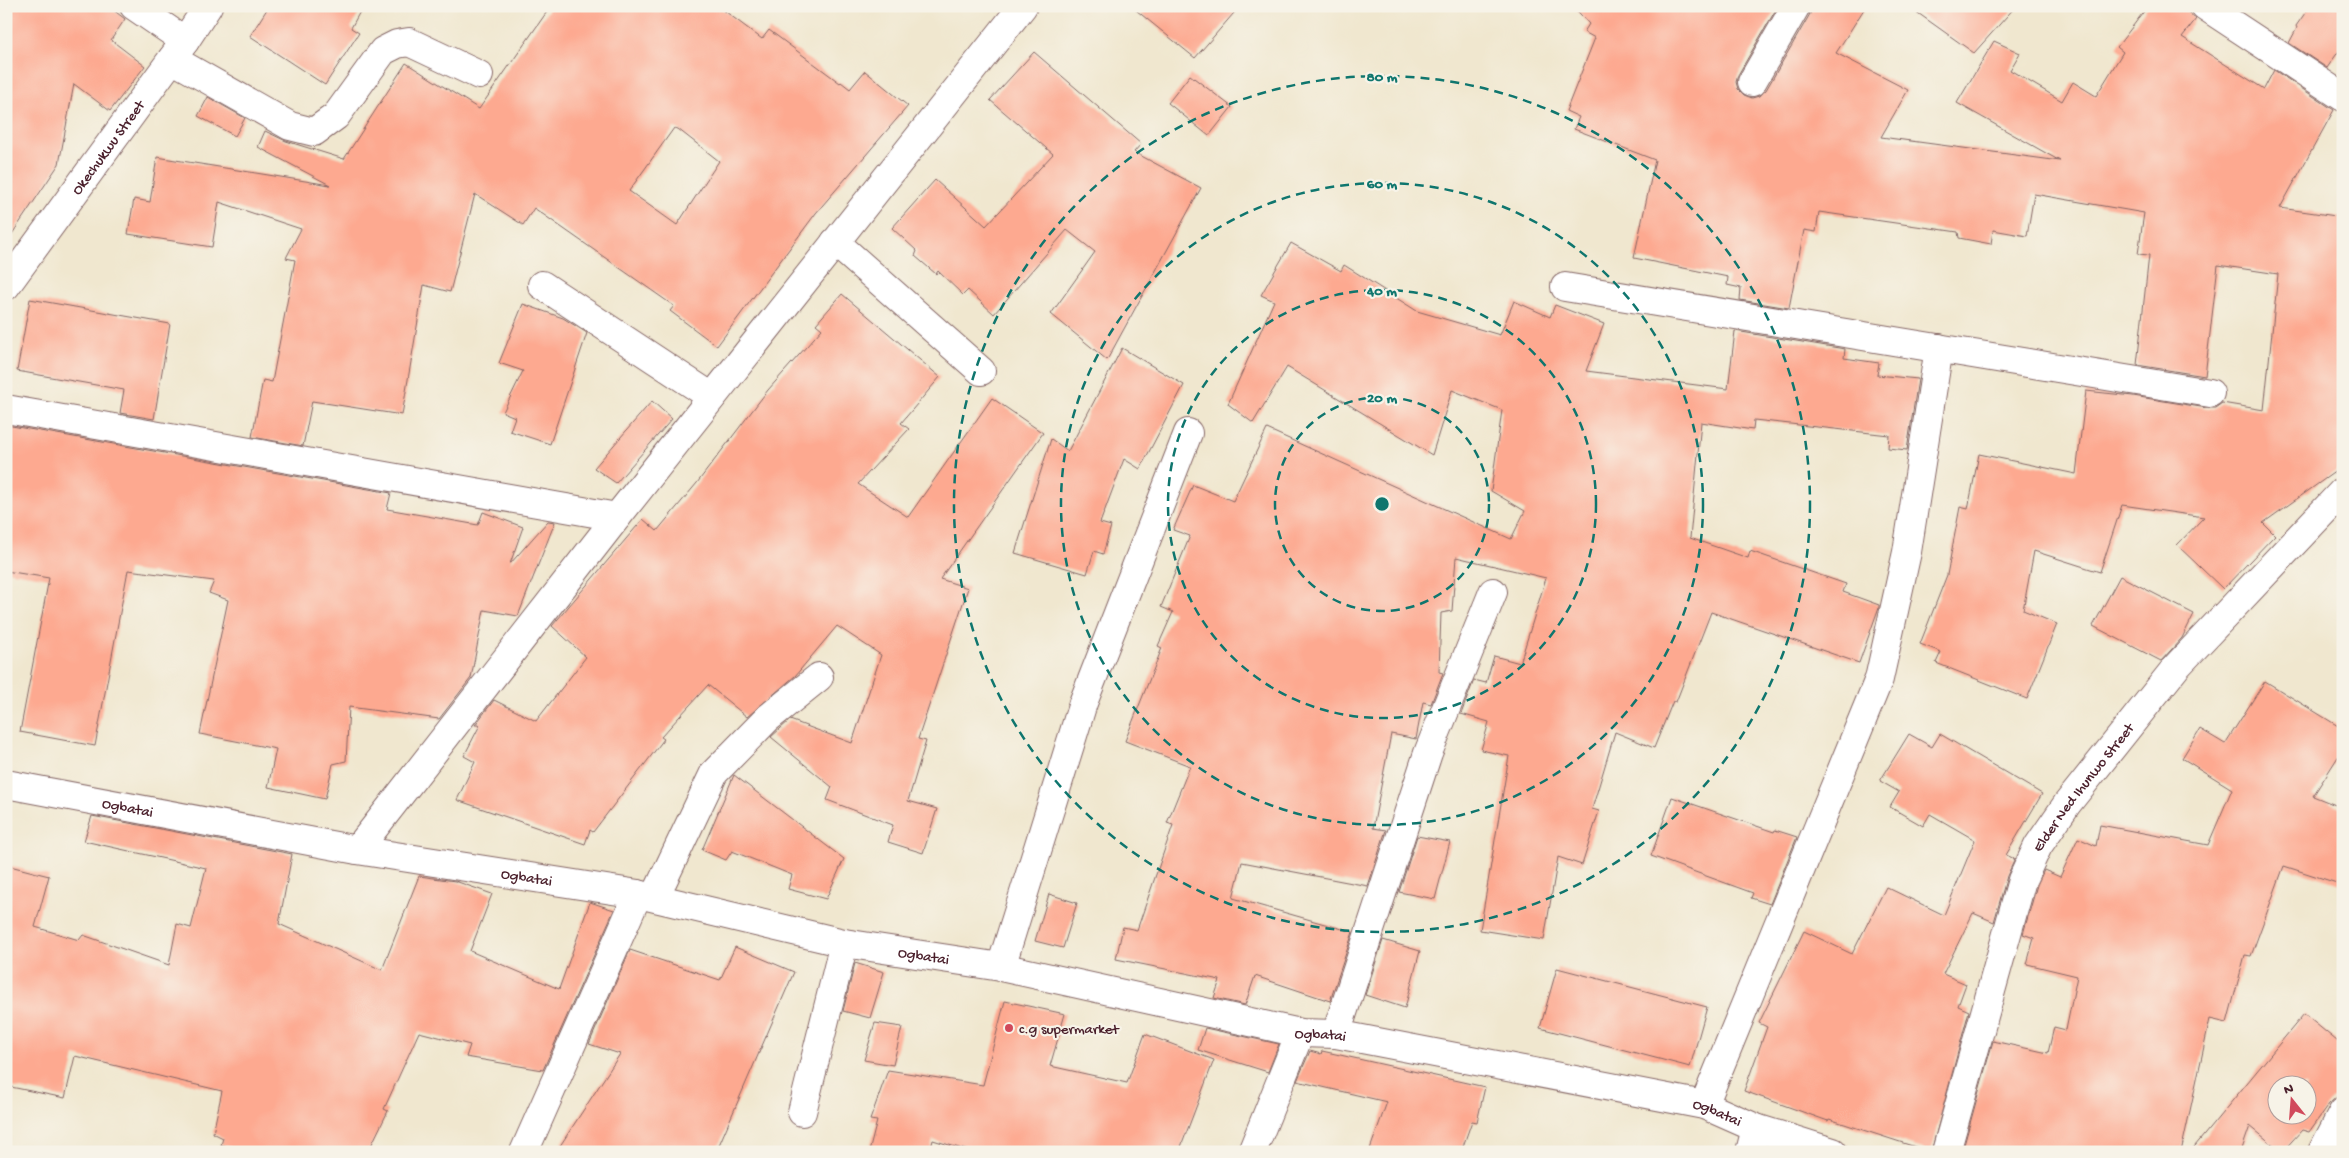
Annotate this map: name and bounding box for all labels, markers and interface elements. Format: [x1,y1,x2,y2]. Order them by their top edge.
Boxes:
text: 80 m [1367,69,1398,87]
street label: Okechukwu Street [69,96,151,199]
text: 60 m [1367,176,1398,194]
text: 40 m [1366,283,1397,301]
text: 20 m [1367,390,1397,408]
centre of rings [1373,495,1391,513]
street label: Elder Ned Ihunwo Street [2030,719,2140,856]
street label: Ogbatai [101,795,154,822]
street label: Ogbatai [500,866,553,891]
street label: Ogbatai [897,944,950,970]
place label: c.g supermarket [1019,1021,1121,1039]
marker: c.g supermarket [1003,1022,1015,1034]
street label: Ogbatai [1293,1025,1348,1047]
north arrow [2266,1076,2316,1126]
text: N [2282,1080,2296,1099]
street label: Ogbatai [1691,1096,1744,1131]

